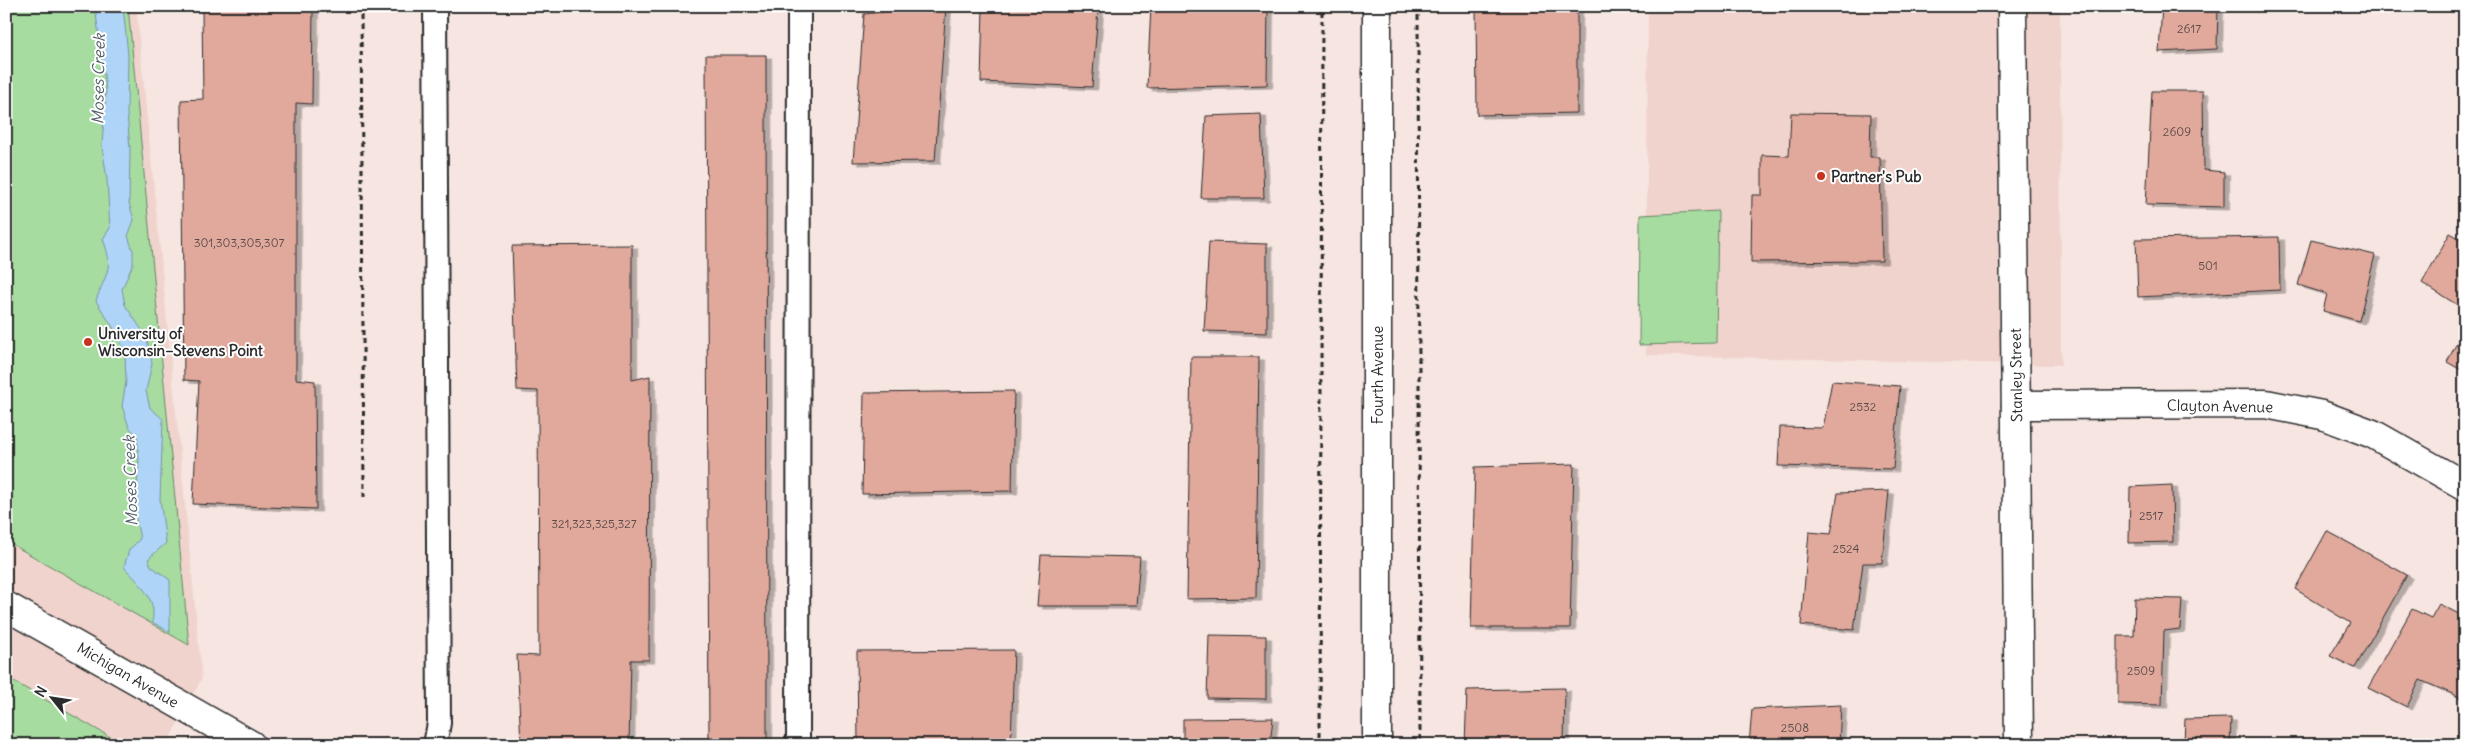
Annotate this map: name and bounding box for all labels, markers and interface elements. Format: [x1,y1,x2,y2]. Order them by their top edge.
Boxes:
house number: 2617 [2177,21,2201,36]
water label: Moses Creek [87,32,109,125]
house number: 2609 [2163,124,2191,139]
place label: Partner's Pub [1831,167,1922,186]
marker: Partner's Pub [1815,170,1827,182]
house number: 301,303,305,307 [194,235,284,250]
house number: 501 [2198,258,2218,273]
place label: University of Wisconsin–Stevens Point [98,324,264,360]
street label: Fourth Avenue [1368,326,1387,424]
street label: Stanley Street [2006,328,2026,422]
marker: University of Wisconsin–Stevens Point [82,336,94,348]
street label: Clayton Avenue [2167,396,2273,416]
house number: 2532 [1850,399,1877,414]
water label: Moses Creek [118,433,142,527]
house number: 2517 [2139,508,2163,523]
house number: 321,323,325,327 [551,516,637,531]
house number: 2524 [1833,541,1859,556]
street label: Michigan Avenue [74,638,182,712]
house number: 2509 [2127,663,2155,678]
north arrow [28,674,78,724]
text: N [31,683,51,700]
house number: 2508 [1781,720,1809,735]

